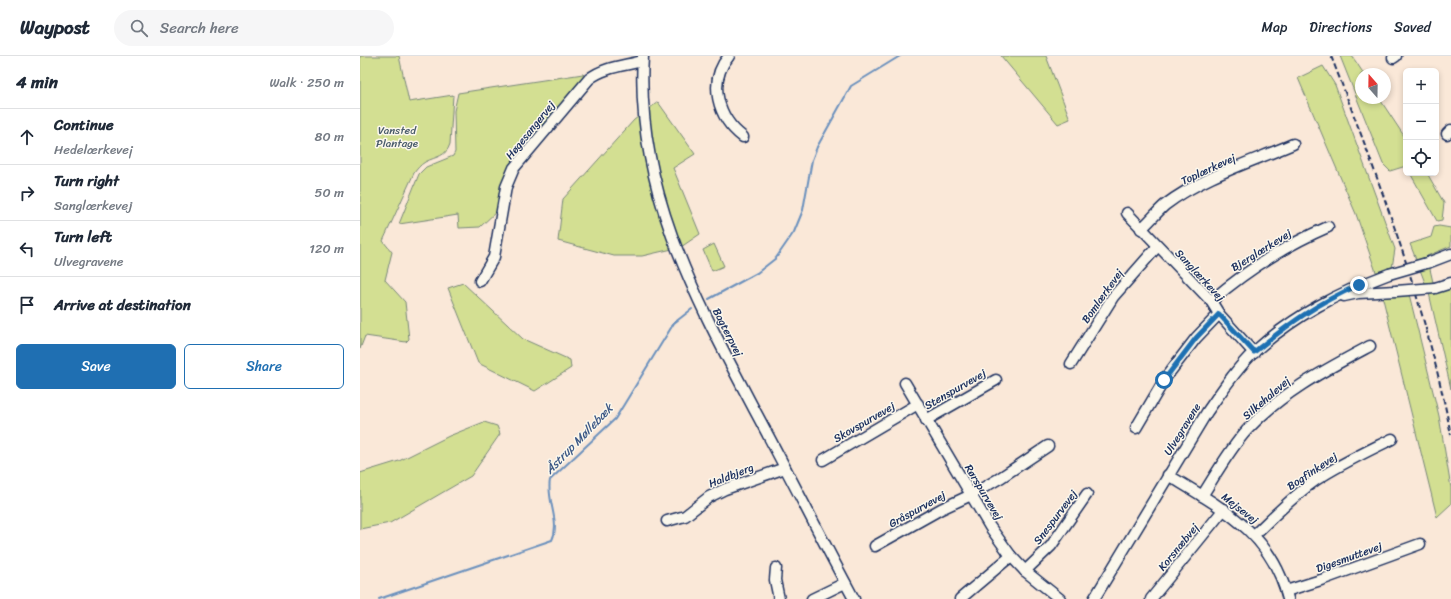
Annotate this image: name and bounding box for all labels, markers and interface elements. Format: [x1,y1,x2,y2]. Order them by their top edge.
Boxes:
search box [114,10,394,46]
text: Waypost [20,11,90,44]
text: Search here [160,15,239,41]
text: Map [1261,15,1287,40]
text: Directions [1309,15,1372,40]
text: Saved [1394,15,1431,40]
icon: search [128,17,150,39]
text: 4 min [16,67,58,97]
north arrow [1355,68,1391,104]
map controls [1403,68,1439,176]
button: + [1403,68,1439,104]
text: Walk · 250 m [270,71,344,94]
street label: Høgesangervej [501,96,560,164]
button: − [1403,104,1439,140]
text: Continue [54,112,114,138]
park label: Vansted Plantage [376,121,419,153]
text: 80 m [315,125,344,148]
icon: ahead [16,126,38,148]
text: Hedelærkevej [54,138,133,161]
button: locate [1403,140,1439,176]
street label: Toplærkevej [1178,148,1239,190]
text: Turn right [54,168,119,194]
text: 50 m [314,181,344,204]
icon: right [16,182,38,204]
text: Sanglærkevej [54,194,132,217]
text: Turn left [54,224,112,250]
street label: Bjerglærkevej [1227,224,1296,277]
text: 120 m [309,237,344,260]
icon: left [16,238,38,260]
street label: Sanglærkevej [1170,245,1230,306]
text: Ulvegravene [54,250,124,273]
street label: Bomlærkevej [1077,264,1129,327]
route end [1350,276,1368,294]
text: Arrive at destination [54,292,191,318]
icon: arrive [16,294,38,316]
street label: Bagterpvej [707,305,748,361]
button: Save [16,344,176,389]
button: Share [184,344,344,389]
street label: Stenspurvevej [921,364,990,415]
route start [1155,371,1173,389]
street label: Silkehalevej [1238,371,1295,425]
water label: Åstrup Møllebæk [539,397,620,480]
street label: Skovspurvevej [830,397,899,448]
street label: Ulvegravene [1159,399,1206,459]
street label: Bogfinkevej [1283,447,1342,495]
street label: Haldbjerg [706,458,757,493]
street label: Rørspurvevej [959,460,1008,524]
street label: Snespurvevej [1028,485,1083,549]
street label: Gråspurvevej [885,486,950,533]
street label: Mejsevej [1217,488,1263,529]
street label: Korsnæbvej [1153,519,1204,575]
street label: Digesmuttevej [1313,537,1385,578]

